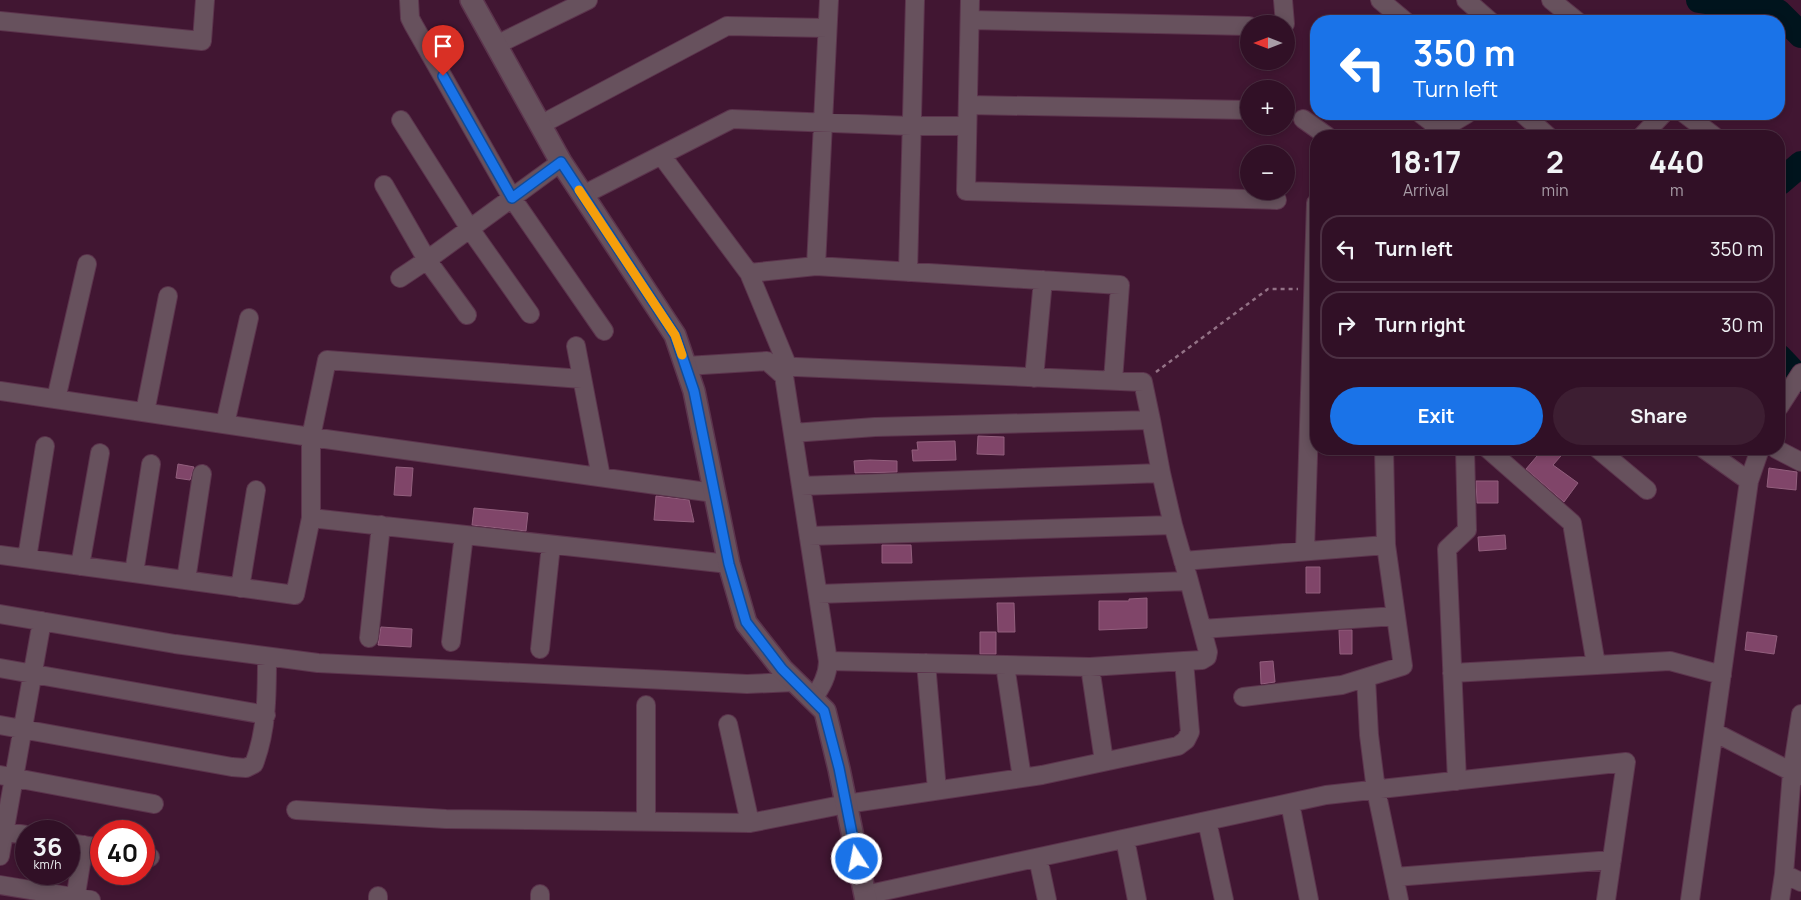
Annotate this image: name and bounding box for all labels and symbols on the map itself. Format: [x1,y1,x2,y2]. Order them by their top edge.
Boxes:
north arrow [1240,15,1295,70]
pin [422,25,464,76]
speed limit sign: 40 [90,820,155,885]
position arrow [830,832,882,884]

